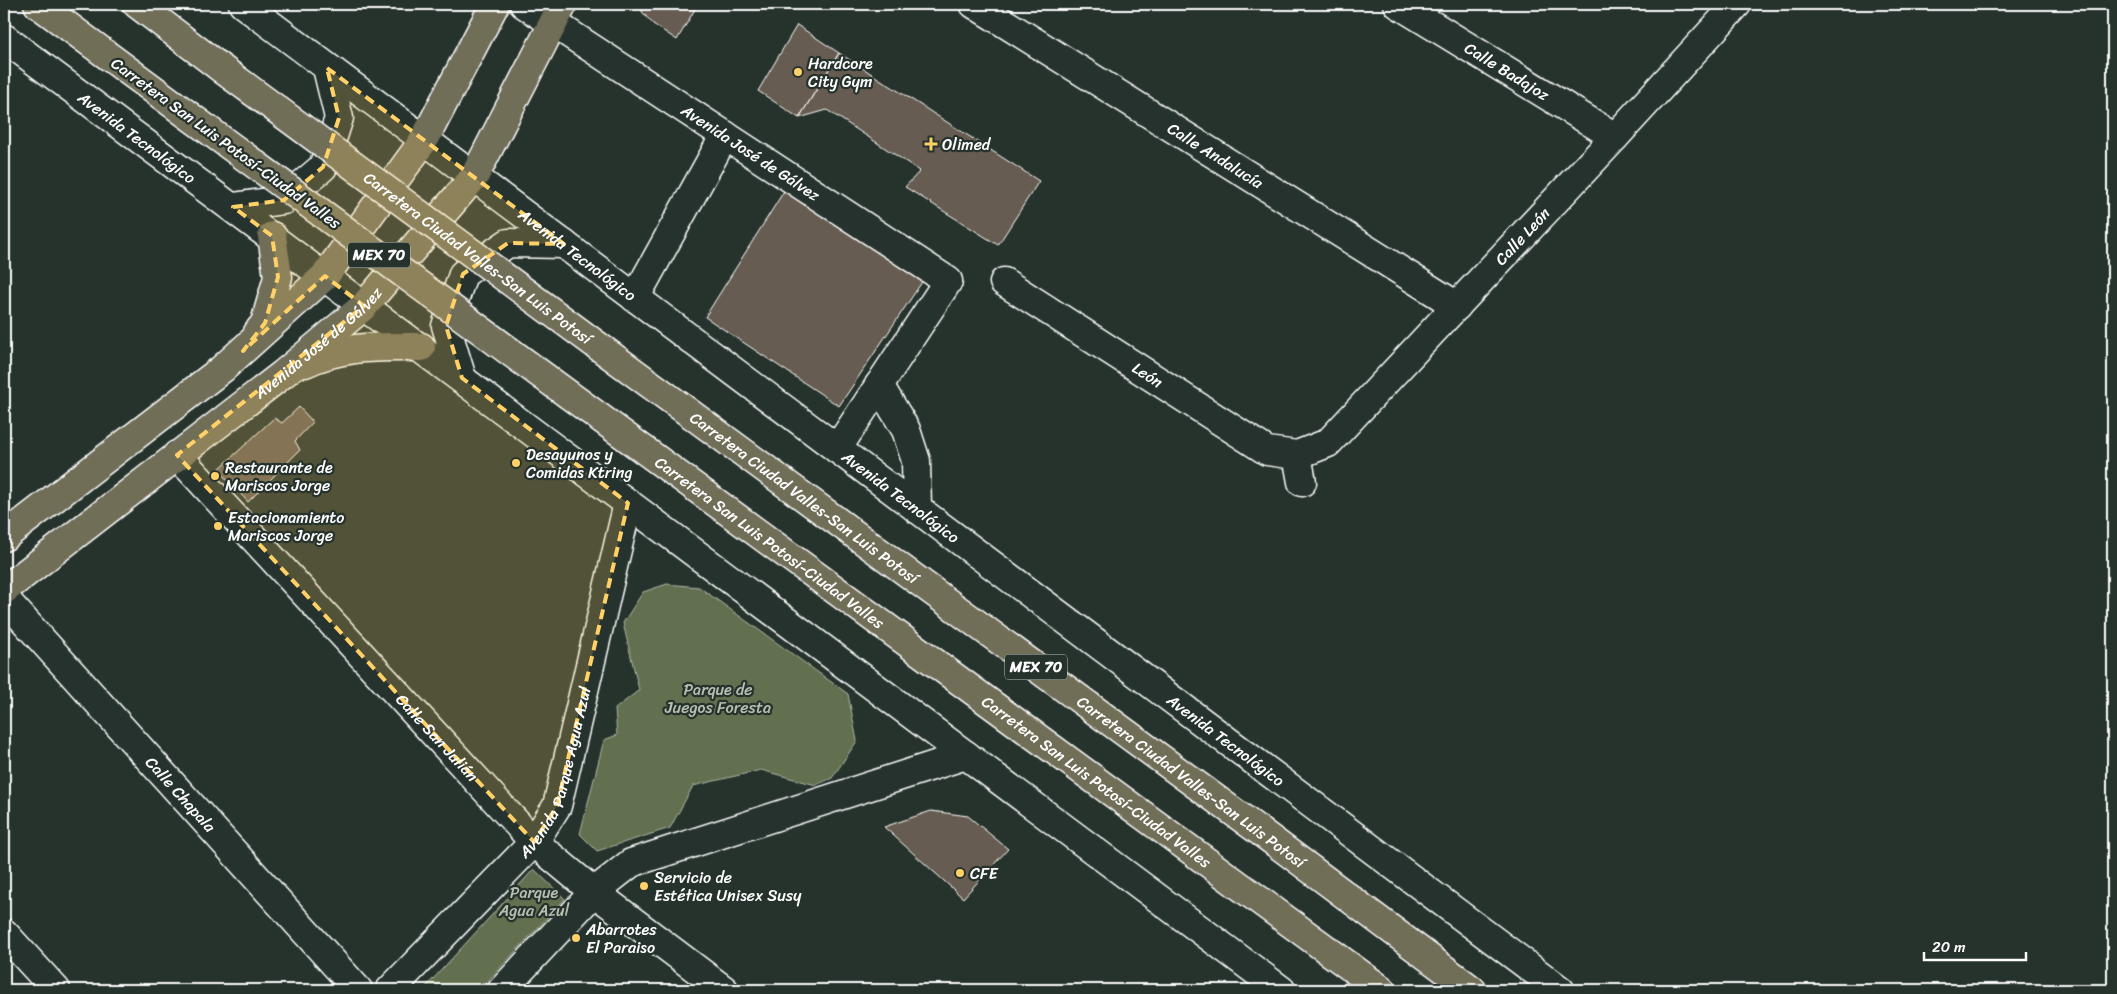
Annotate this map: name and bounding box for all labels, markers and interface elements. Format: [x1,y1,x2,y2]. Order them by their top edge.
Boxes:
street label: Calle Badajoz [1459,34,1556,108]
street label: Carretera San Luis Potosí-Ciudad Valles [105,49,348,237]
place label: Hardcore City Gym [808,49,873,96]
marker: Hardcore City Gym [792,66,804,78]
street label: Avenida Tecnológico [71,83,203,191]
street label: Avenida José de Gálvez [674,95,827,209]
street label: Calle Andalucía [1162,114,1270,197]
place label: Olimed [942,130,992,159]
marker: Olimed [924,137,938,151]
street label: Carretera Ciudad Valles-San Luis Potosí [357,163,601,353]
street label: Avenida Tecnológico [511,200,643,309]
street label: Calle León [1487,200,1557,272]
road number: MEX 70 [348,242,410,268]
street label: Avenida José de Gálvez [247,279,390,407]
street label: León [1126,353,1170,396]
street label: Carretera Ciudad Valles-San Luis Potosí [684,403,927,593]
place label: Desayunos y Comidas Ktring [526,440,632,487]
street label: Avenida Tecnológico [835,442,966,551]
street label: Carretera San Luis Potosí-Ciudad Valles [649,448,892,637]
place label: Restaurante de Mariscos Jorge [225,453,333,500]
marker: Desayunos y Comidas Ktring [510,457,522,469]
marker: Restaurante de Mariscos Jorge [209,470,221,482]
place label: Estacionamiento Mariscos Jorge [228,503,344,550]
marker: Estacionamiento Mariscos Jorge [212,520,224,532]
road number: MEX 70 [1005,654,1067,680]
park label: Parque de Juegos Foresta [664,675,771,722]
street label: Avenida Parque Agua Azul [510,683,599,866]
street label: Avenida Tecnológico [1160,685,1291,794]
street label: Calle San Julián [389,686,486,789]
street label: Carretera San Luis Potosí-Ciudad Valles [976,687,1218,876]
street label: Carretera Ciudad Valles-San Luis Potosí [1071,687,1314,877]
street label: Calle Chapala [138,749,224,840]
place label: CFE [970,859,999,888]
place label: Servicio de Estética Unisex Susy [654,863,802,910]
marker: CFE [954,867,966,879]
park label: Parque Agua Azul [498,878,570,925]
marker: Servicio de Estética Unisex Susy [638,880,650,892]
place label: Abarrotes El Paraiso [585,915,657,962]
scale bar [1924,929,2027,961]
marker: Abarrotes El Paraiso [570,932,582,944]
text: 20 m [1932,934,1966,960]

